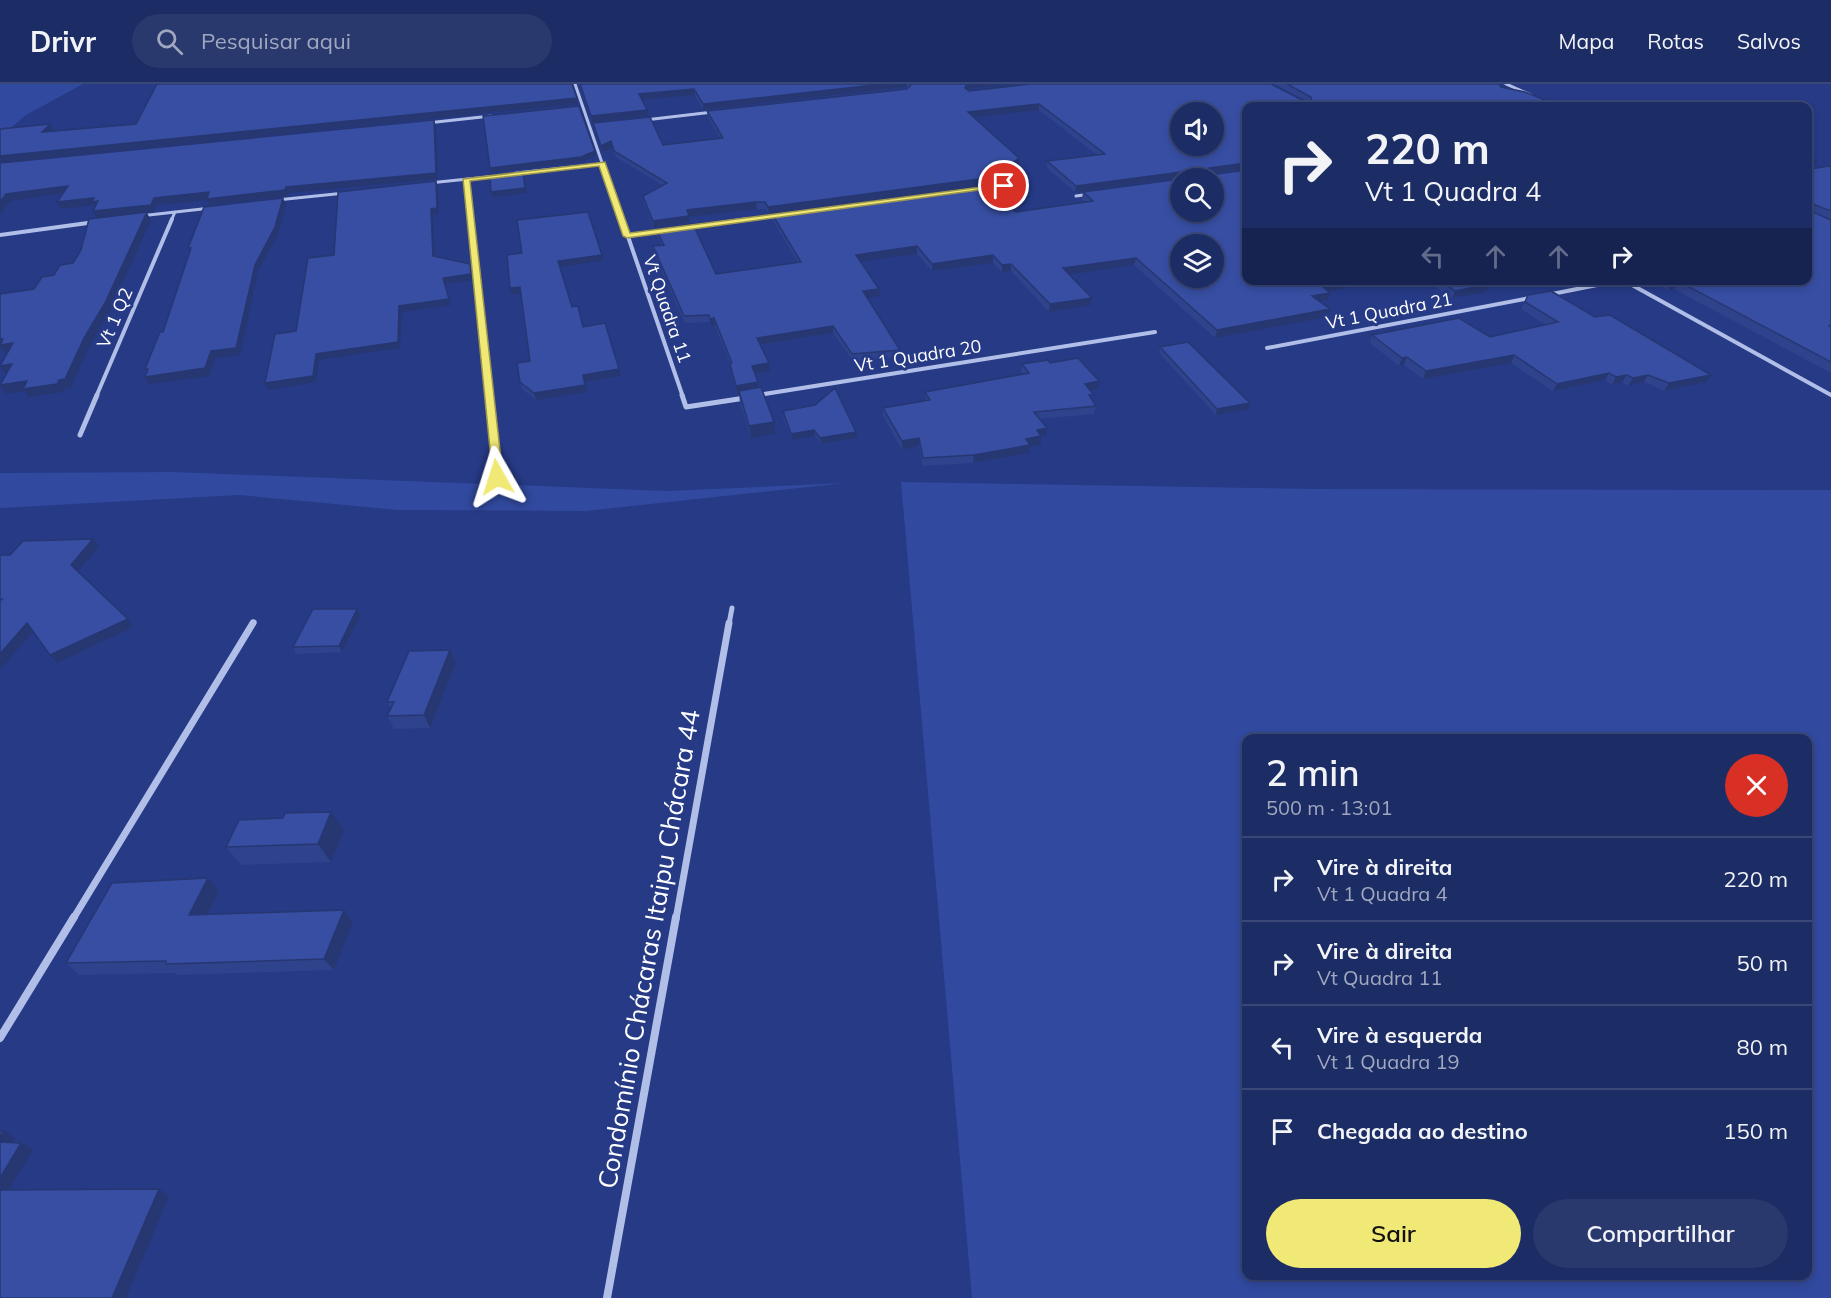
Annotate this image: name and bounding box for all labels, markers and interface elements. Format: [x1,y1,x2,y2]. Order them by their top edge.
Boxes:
search box [132,14,552,68]
text: Drivr [30,24,96,59]
icon: search [153,25,186,58]
text: Pesquisar aqui [201,27,351,55]
text: Mapa [1559,28,1614,54]
text: Rotas [1647,28,1704,54]
text: Salvos [1737,28,1801,54]
map controls [1170,102,1224,288]
button: sound [1170,102,1224,156]
text: 220 m [1365,122,1490,175]
icon: right [1266,126,1344,204]
pin [978,160,1029,211]
button: search [1170,168,1224,222]
icon: arrive [987,169,1020,202]
text: Vt 1 Quadra 4 [1365,174,1541,208]
button: layers [1170,234,1224,288]
icon: left [1416,240,1449,273]
icon: ahead [1479,240,1512,273]
icon: ahead [1542,240,1575,273]
icon: right [1605,240,1638,273]
street label: Vt Quadra 11 [638,252,697,366]
street label: Vt 1 Q2 [92,284,138,352]
street label: Vt 1 Quadra 21 [1324,287,1454,334]
street label: Vt 1 Quadra 20 [853,334,983,377]
position arrow [465,445,529,509]
street label: Condomínio Chácaras Itaipu Chácara 44 [590,707,707,1191]
text: 2 min [1266,750,1360,795]
button: close [1725,754,1788,817]
text: 500 m · 13:01 [1266,795,1392,820]
text: Vire à direita [1317,853,1452,881]
icon: right [1266,863,1299,896]
text: 220 m [1723,865,1788,893]
text: Vt 1 Quadra 4 [1317,881,1448,906]
text: Vire à direita [1317,937,1452,965]
icon: right [1266,947,1299,980]
text: 50 m [1737,949,1788,977]
text: Vt Quadra 11 [1317,965,1442,990]
text: Vire à esquerda [1317,1021,1482,1049]
icon: left [1266,1031,1299,1064]
text: 80 m [1737,1033,1788,1061]
text: Vt 1 Quadra 19 [1317,1049,1460,1074]
icon: arrive [1266,1115,1299,1148]
text: Chegada ao destino [1317,1117,1528,1145]
text: 150 m [1723,1117,1788,1145]
button: Sair [1266,1199,1521,1268]
button: Compartilhar [1533,1199,1788,1268]

